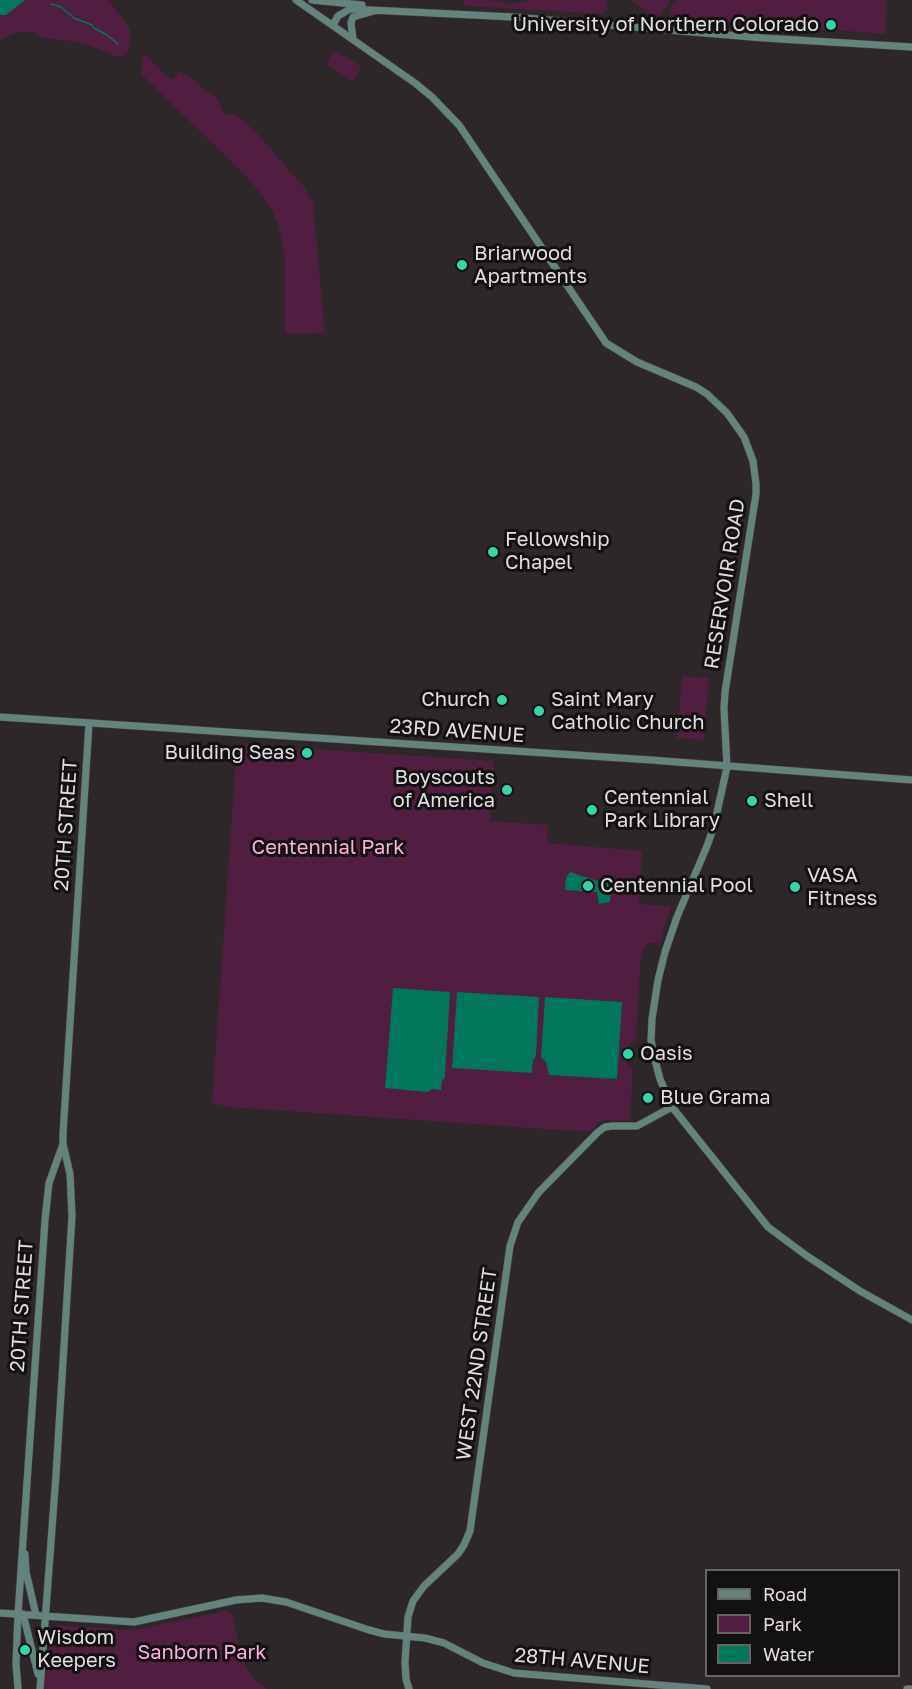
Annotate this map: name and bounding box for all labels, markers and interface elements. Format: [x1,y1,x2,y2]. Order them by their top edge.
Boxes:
place label: University of Northern Colorado [512,13,819,37]
marker: University of Northern Colorado [824,18,838,32]
place label: Briarwood Apartments [474,242,587,289]
marker: Briarwood Apartments [455,258,469,272]
street label: RESERVOIR ROAD [700,497,750,671]
place label: Fellowship Chapel [505,528,609,575]
marker: Fellowship Chapel [486,545,500,559]
place label: Church [421,688,490,712]
place label: Saint Mary Catholic Church [551,688,704,735]
marker: Church [495,693,509,707]
marker: Saint Mary Catholic Church [532,704,546,718]
street label: 23RD AVENUE [389,714,525,748]
place label: Building Seas [164,741,295,765]
marker: Building Seas [300,746,314,760]
street label: 20TH STREET [49,758,83,892]
place label: Boyscouts of America [393,766,495,813]
marker: Boyscouts of America [500,783,514,797]
place label: Centennial Park Library [604,786,720,833]
place label: Shell [764,789,813,813]
marker: Shell [745,794,759,808]
marker: Centennial Park Library [585,803,599,817]
park label: Centennial Park [252,836,404,860]
place label: VASA Fitness [807,864,877,911]
place label: Centennial Pool [600,874,753,898]
marker: Centennial Pool [581,879,595,893]
marker: VASA Fitness [788,880,802,894]
place label: Oasis [640,1042,693,1066]
marker: Oasis [621,1047,635,1061]
place label: Blue Grama [660,1086,770,1110]
marker: Blue Grama [641,1091,655,1105]
street label: 20TH STREET [5,1239,39,1373]
street label: WEST 22ND STREET [452,1266,502,1462]
legend [705,1569,900,1677]
text: Road [763,1583,807,1605]
text: Park [763,1613,802,1635]
place label: Wisdom Keepers [37,1626,116,1673]
park label: Sanborn Park [137,1641,267,1665]
marker: Wisdom Keepers [18,1643,32,1657]
street label: 28TH AVENUE [513,1643,651,1679]
text: Water [763,1643,814,1665]

